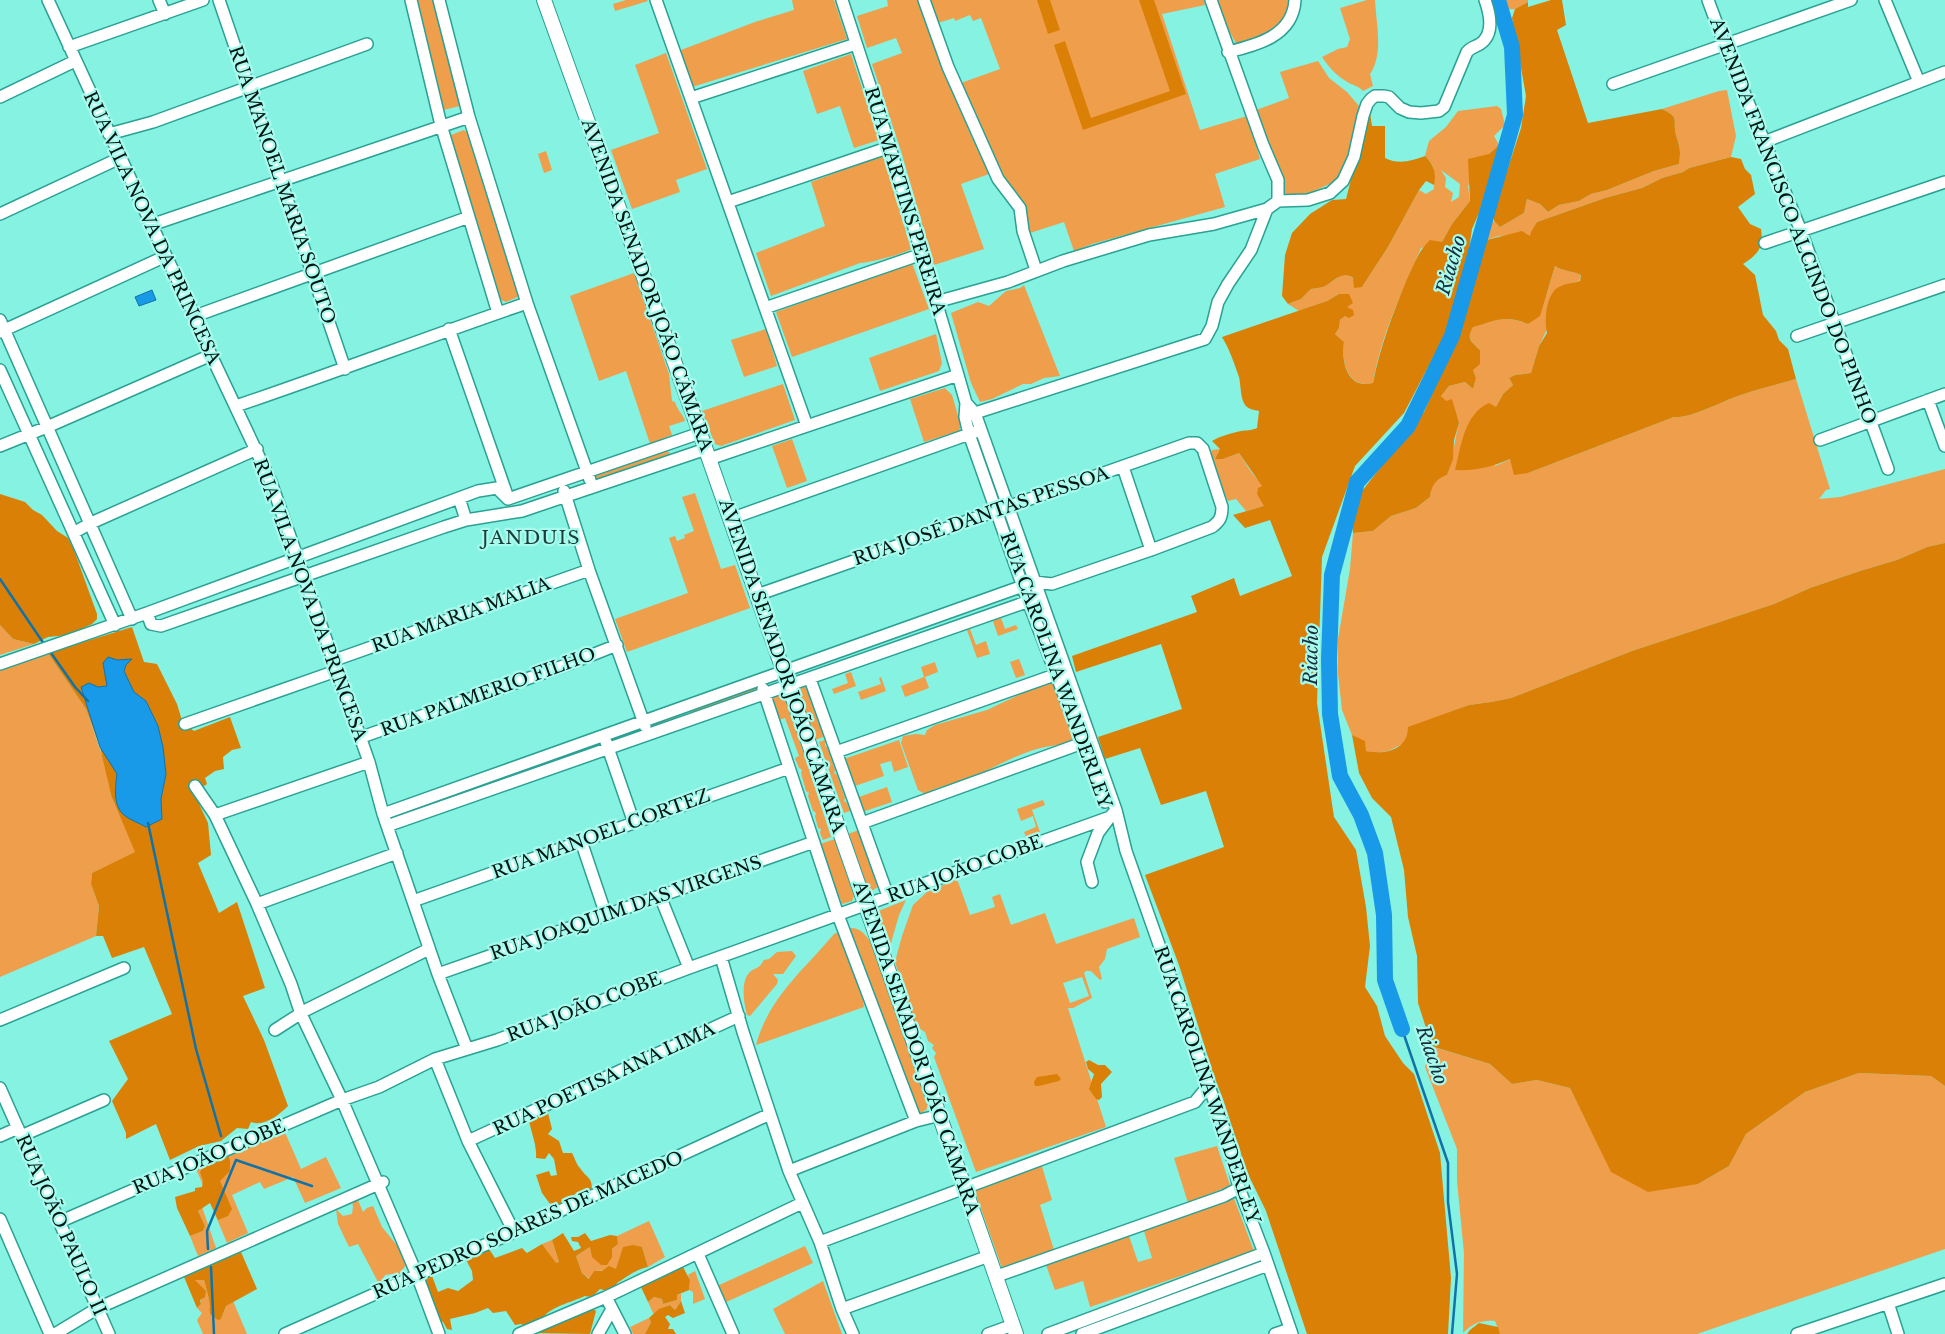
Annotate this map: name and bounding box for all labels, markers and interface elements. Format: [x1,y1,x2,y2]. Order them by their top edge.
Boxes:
street label: AVENIDA FRANCISCO ALCINDO DO PINHO [1705,14,1881,427]
street label: RUA MANOEL MARIA SOUTO [224,43,340,327]
street label: RUA MARTINS PEREIRA [860,84,951,319]
street label: RUA VILA NOVA DA PRINCESA [79,88,226,369]
street label: AVENIDA SENADOR JOÃO CÂMARA [576,114,720,455]
water label: Riacho [1431,233,1470,298]
street label: RUA VILA NOVA DA PRINCESA [248,456,372,745]
street label: RUA JOSÉ DANTAS PESSOA [850,460,1113,570]
street label: AVENIDA SENADOR JOÃO CÂMARA [714,494,852,837]
district label: JANDUIS [478,526,581,549]
street label: RUA CAROLINA WANDERLEY [996,529,1117,812]
street label: RUA MARIA MALIA [369,572,554,658]
water label: Riacho [1299,624,1323,687]
street label: RUA PALMERIO FILHO [377,643,599,741]
street label: RUA MANOEL CORTEZ [489,784,713,884]
street label: RUA JOÃO COBE [884,829,1046,907]
street label: RUA JOAQUIM DAS VIRGENS [487,851,765,965]
street label: AVENIDA SENADOR JOÃO CÂMARA [848,876,986,1219]
street label: RUA CAROLINA WANDERLEY [1149,943,1265,1228]
street label: RUA JOÃO COBE [503,966,664,1047]
street label: RUA POETISA ANA LIMA [490,1017,719,1140]
water label: Riacho [1411,1022,1453,1088]
street label: RUA JOÃO COBE [129,1113,289,1199]
street label: RUA JOÃO PAULO II [11,1130,113,1319]
street label: RUA PEDRO SOARES DE MACEDO [369,1146,687,1304]

